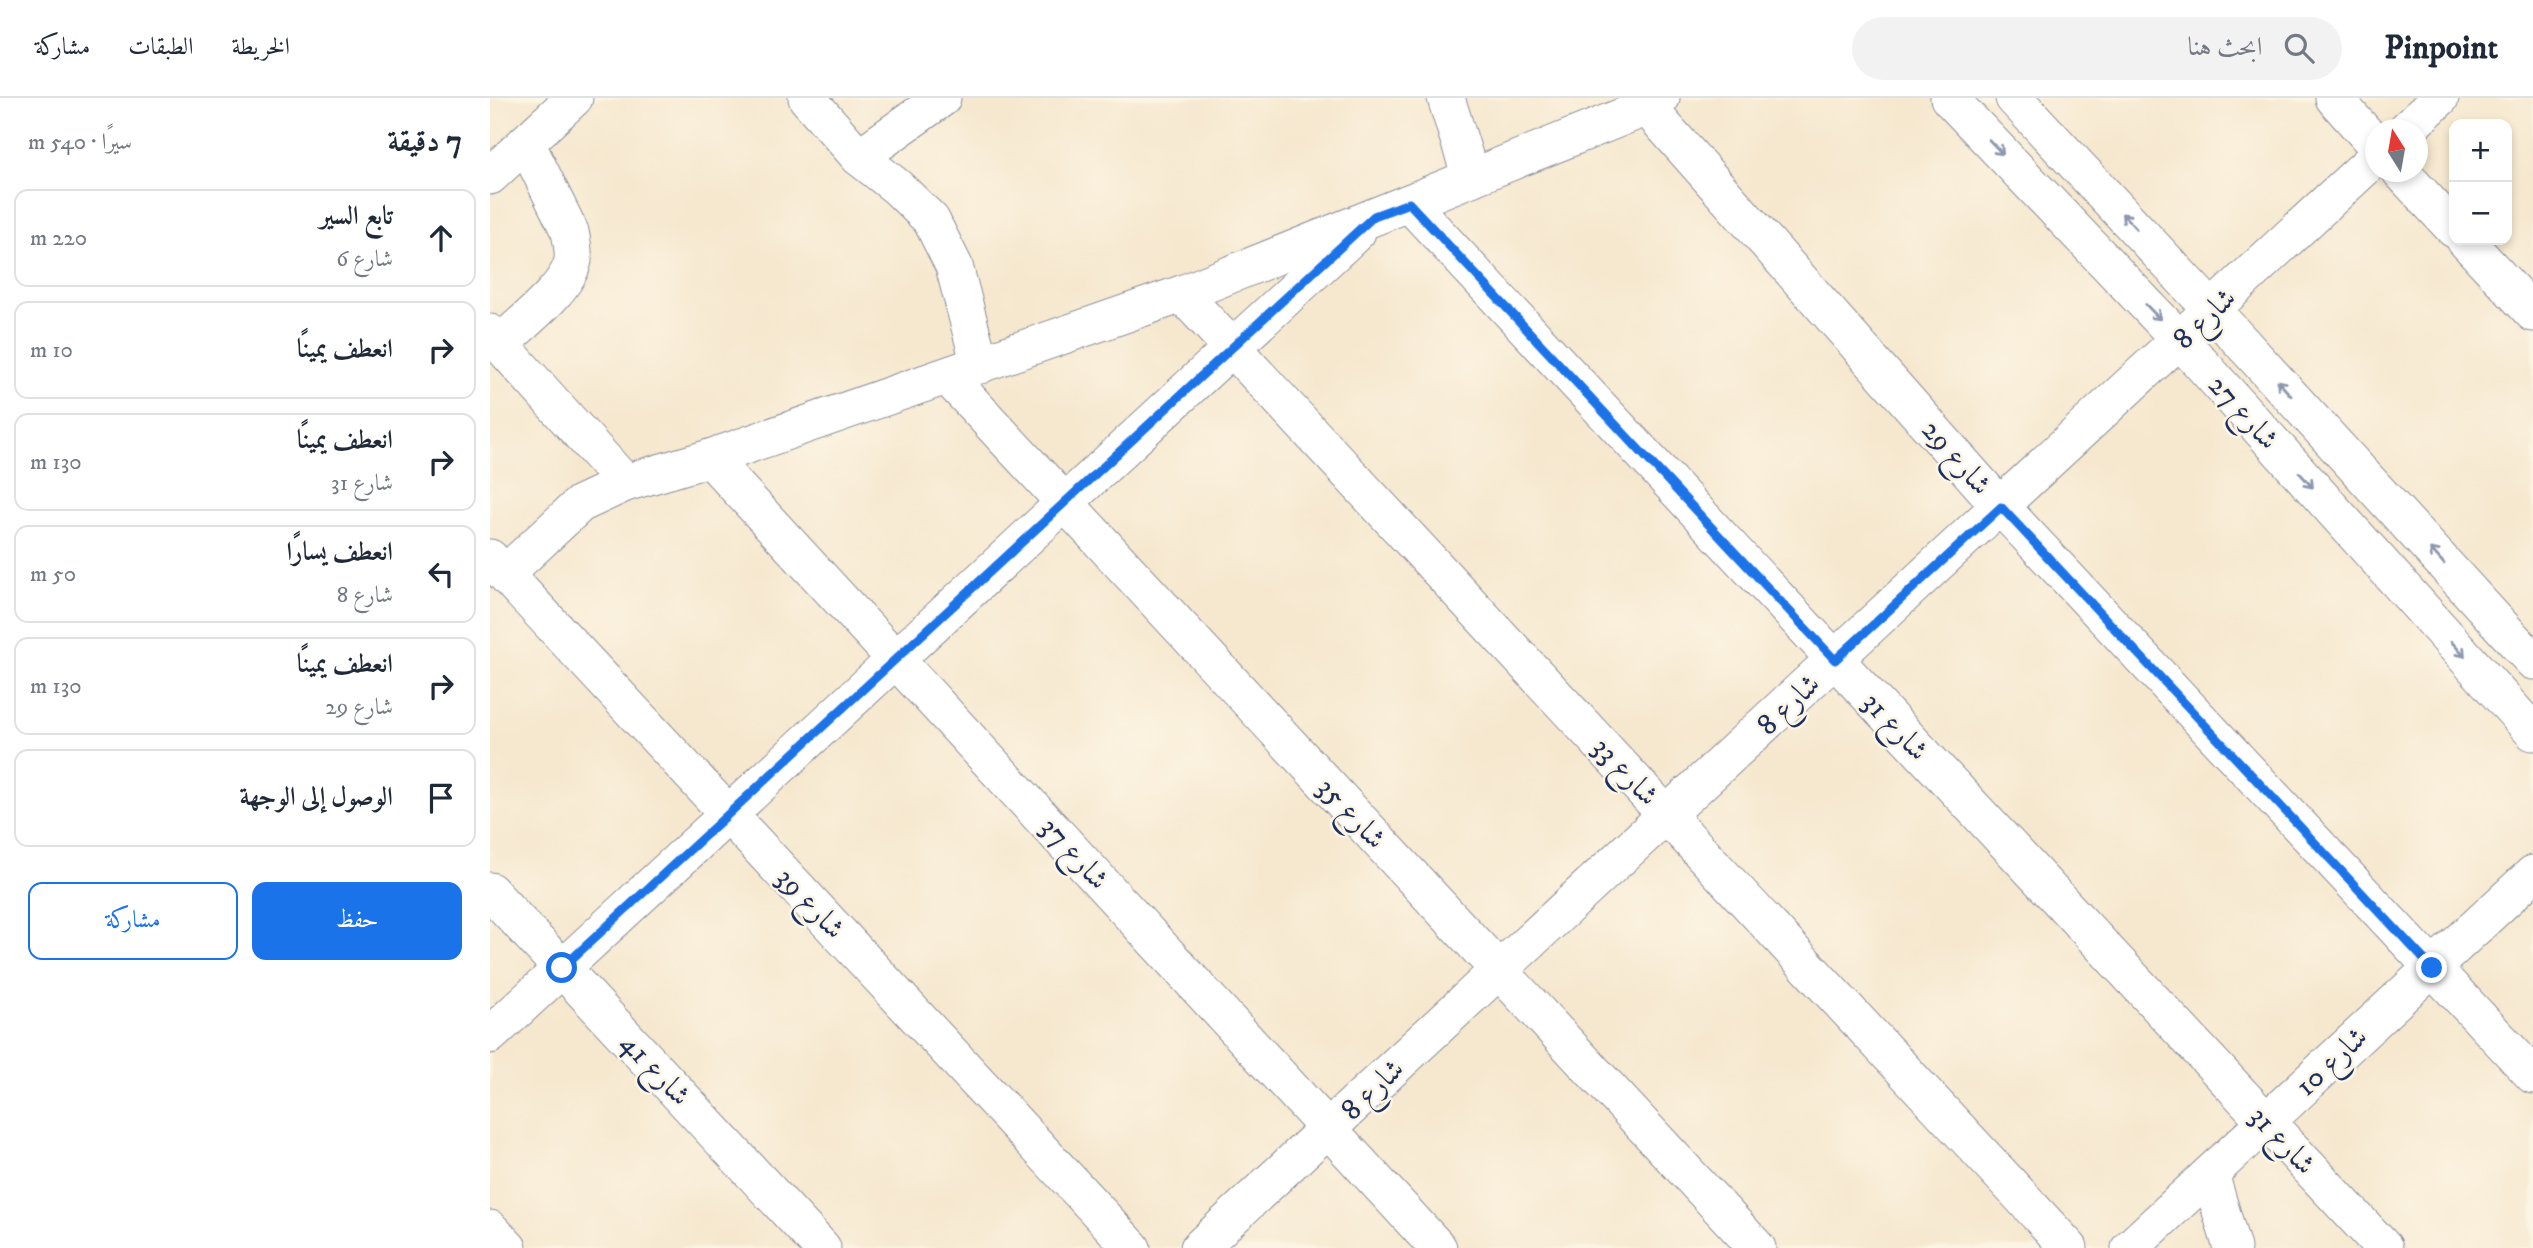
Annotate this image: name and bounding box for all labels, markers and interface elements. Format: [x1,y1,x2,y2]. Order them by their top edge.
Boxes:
search box [1852,17,2342,80]
text: Pinpoint [2384,28,2498,69]
icon: search [2280,29,2318,67]
text: ابحث هنا [2187,31,2262,64]
text: مشاركة [35,32,90,62]
text: الطبقات [128,32,194,62]
text: الخريطة [232,32,290,62]
north arrow [2365,119,2428,182]
map controls [2449,119,2512,245]
button: + [2449,119,2512,182]
text: 7 دقيقة [387,124,462,161]
text: سيرًا · 540 m [28,128,132,157]
one-way arrow [1987,139,2004,156]
button: − [2449,182,2512,245]
text: تابع السير [320,200,393,233]
one-way arrow [2121,213,2138,230]
icon: ahead [422,219,460,257]
text: 220 m [30,224,87,253]
text: شارع 6 [336,245,393,274]
street label: شارع 8 [2166,280,2248,361]
one-way arrow [2144,303,2161,320]
icon: right [422,331,460,369]
text: انعطف يمينًا [297,333,393,366]
text: 10 m [30,336,73,365]
street label: شارع 27 [2196,368,2286,462]
one-way arrow [2276,379,2292,397]
street label: شارع 29 [1909,413,1999,507]
text: انعطف يمينًا [297,424,393,457]
icon: right [422,443,460,481]
text: 130 m [30,448,82,477]
text: شارع 31 [331,469,393,498]
one-way arrow [2298,471,2314,489]
text: انعطف يسارًا [286,536,393,569]
one-way arrow [2429,548,2446,565]
icon: left [422,555,460,593]
text: 50 m [30,560,76,589]
text: شارع 8 [337,581,393,610]
one-way arrow [2450,640,2467,657]
text: انعطف يمينًا [297,648,393,681]
street label: شارع 8 [1750,666,1832,747]
icon: right [422,667,460,705]
text: 130 m [30,672,82,701]
street label: شارع 31 [1850,685,1936,773]
text: شارع 29 [325,693,393,722]
street label: شارع 33 [1580,730,1666,818]
street label: شارع 35 [1305,770,1393,861]
icon: arrive [422,779,460,817]
text: الوصول إلى الوجهة [239,781,393,814]
street label: شارع 37 [1028,810,1116,902]
street label: شارع 39 [764,860,852,951]
button: مشاركة [28,882,238,960]
button: حفظ [252,882,462,960]
route start [546,952,577,983]
route end [2416,952,2447,983]
street label: شارع 10 [2288,1019,2379,1108]
street label: شارع 41 [608,1026,698,1118]
street label: شارع 8 [1334,1051,1416,1132]
street label: شارع 31 [2237,1099,2323,1187]

